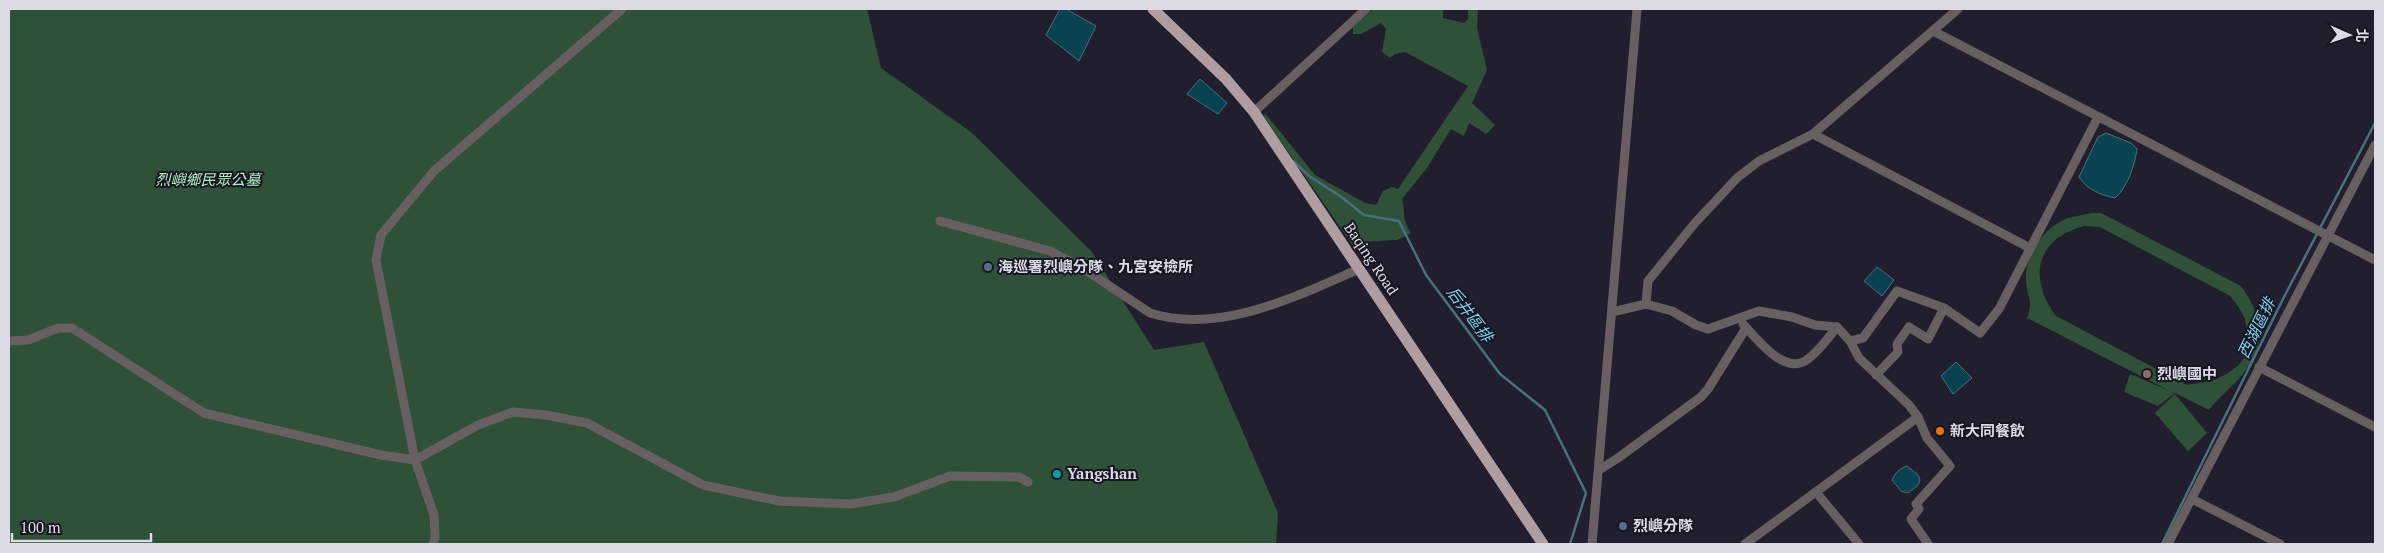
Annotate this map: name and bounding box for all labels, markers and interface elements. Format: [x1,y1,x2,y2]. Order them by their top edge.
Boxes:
north arrow [2324,10,2374,60]
text: 北 [2353,28,2372,43]
park label: 烈嶼鄉民眾公墓 [155,169,263,189]
street label: Baqing Road [1340,218,1403,299]
place label: 海巡署烈嶼分隊、九宮安檢所 [998,256,1193,276]
marker: 海巡署烈嶼分隊、九宮安檢所 [982,261,994,273]
water label: 后井區排 [1442,282,1499,348]
water label: 西湖區排 [2232,293,2281,362]
place label: 烈嶼國中 [2157,363,2217,383]
marker: 烈嶼國中 [2141,368,2153,380]
place label: 新大同餐飲 [1950,420,2025,440]
marker: 新大同餐飲 [1934,425,1946,437]
place label: Yangshan [1067,463,1137,483]
marker: Yangshan [1051,468,1063,480]
scale bar [12,510,151,542]
place label: 烈嶼分隊 [1633,515,1693,535]
text: 100 m [20,517,61,537]
marker: 烈嶼分隊 [1617,520,1629,532]

